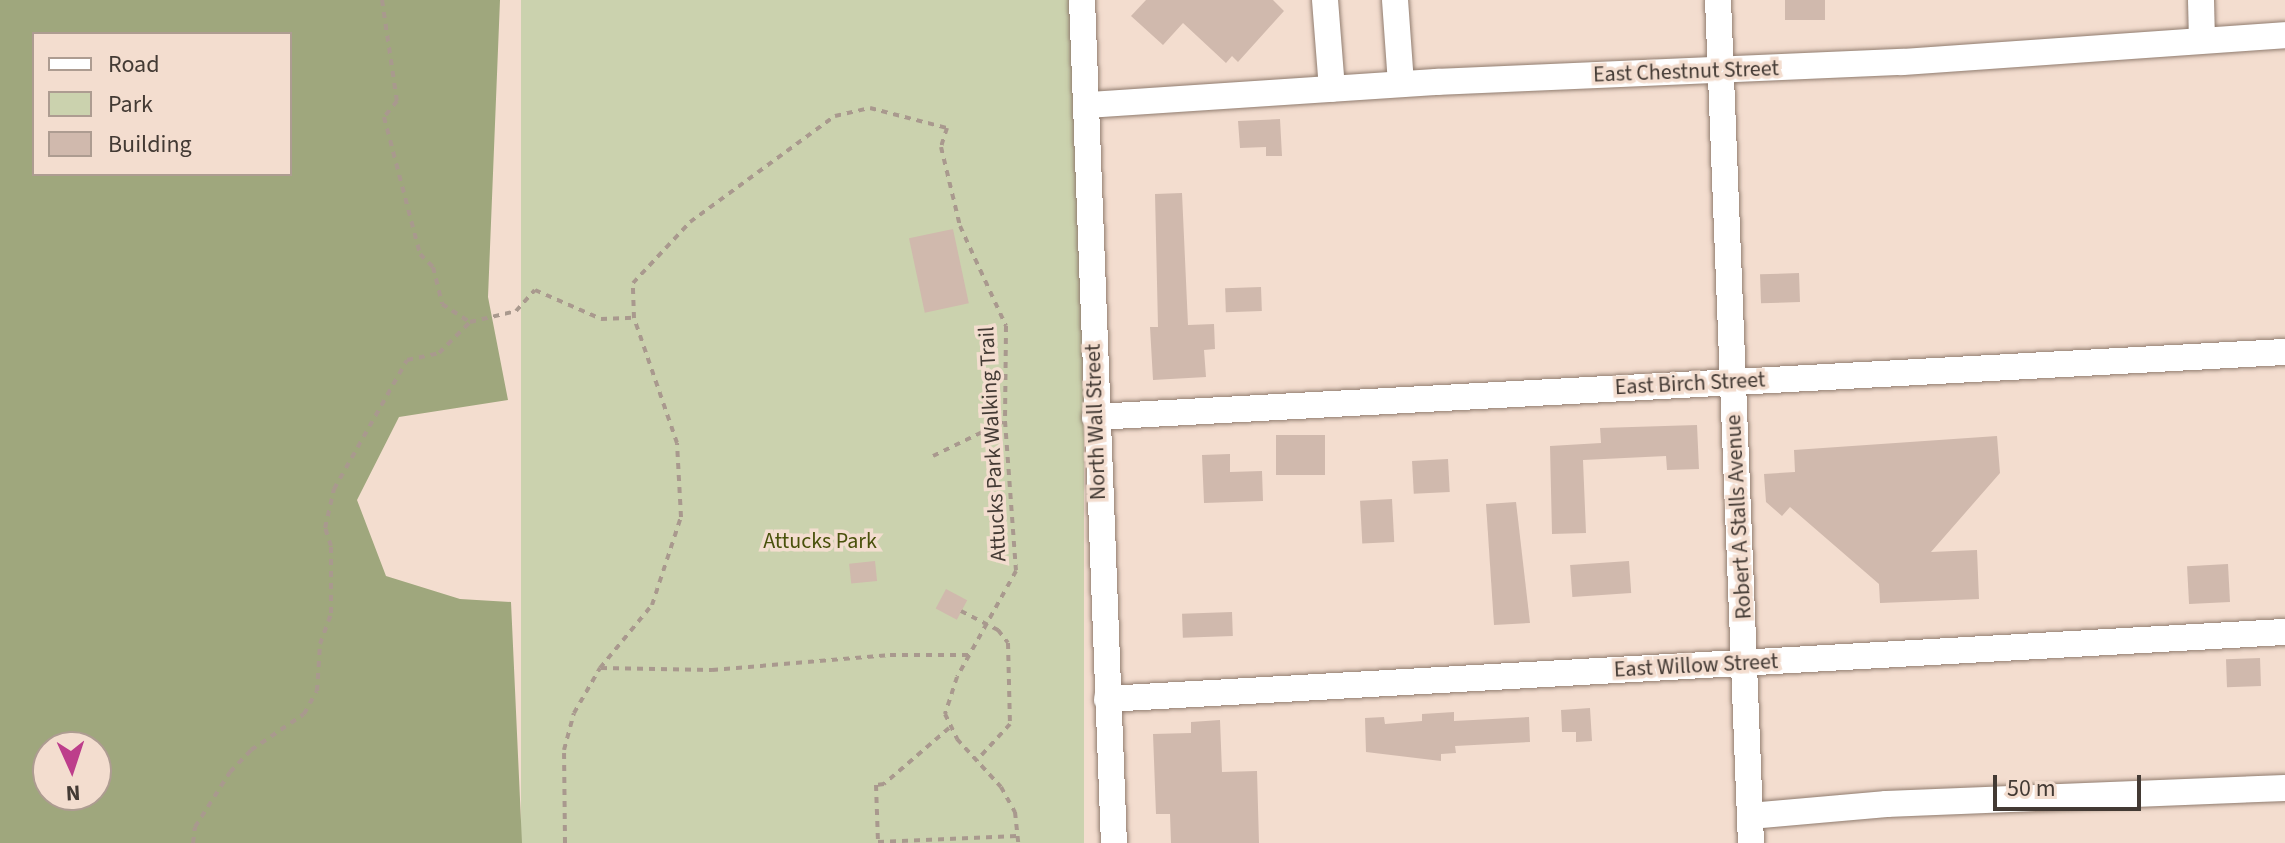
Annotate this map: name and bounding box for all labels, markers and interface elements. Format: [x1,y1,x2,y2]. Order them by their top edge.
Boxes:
legend [32,32,292,176]
text: Road [108,47,160,82]
street label: East Chestnut Street [1593,56,1779,88]
text: Park [108,87,153,122]
text: Building [108,127,192,162]
street label: Attucks Park Walking Trail [974,326,1012,562]
street label: North Wall Street [1080,343,1112,501]
street label: East Birch Street [1614,367,1766,401]
street label: Robert A Stalls Avenue [1720,414,1758,620]
park label: Attucks Park [763,529,877,555]
street label: East Willow Street [1613,649,1779,683]
north arrow [32,731,112,811]
scale bar [1997,759,2145,809]
text: 50 m [2007,771,2056,806]
text: N [65,777,81,809]

